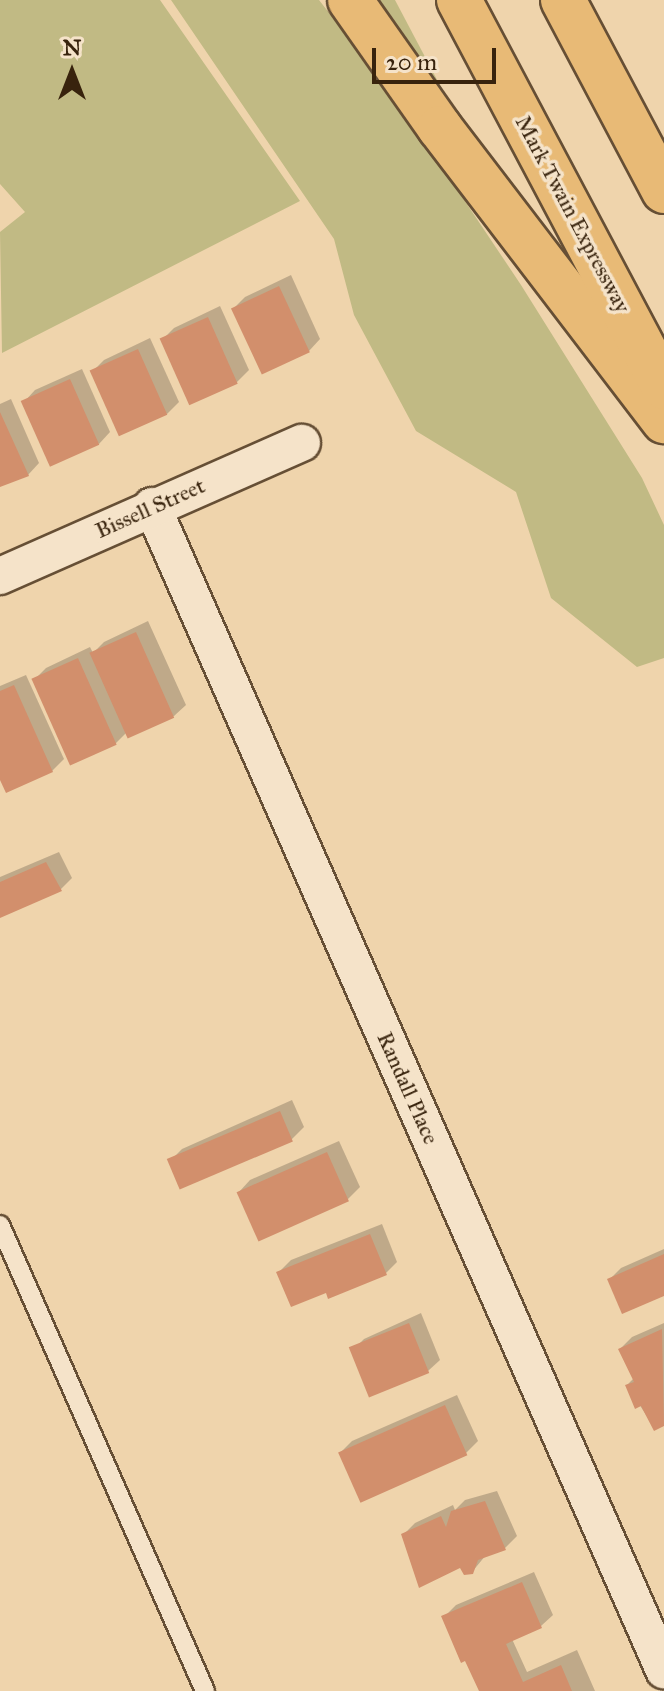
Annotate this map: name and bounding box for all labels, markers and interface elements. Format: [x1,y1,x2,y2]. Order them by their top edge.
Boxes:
north arrow [32,32,112,112]
scale bar [376,32,500,82]
text: N [63,34,81,61]
text: 20 m [386,47,437,77]
street label: Mark Twain Expressway [510,111,636,317]
street label: Bissell Street [91,472,209,544]
street label: Randall Place [372,1028,444,1148]

